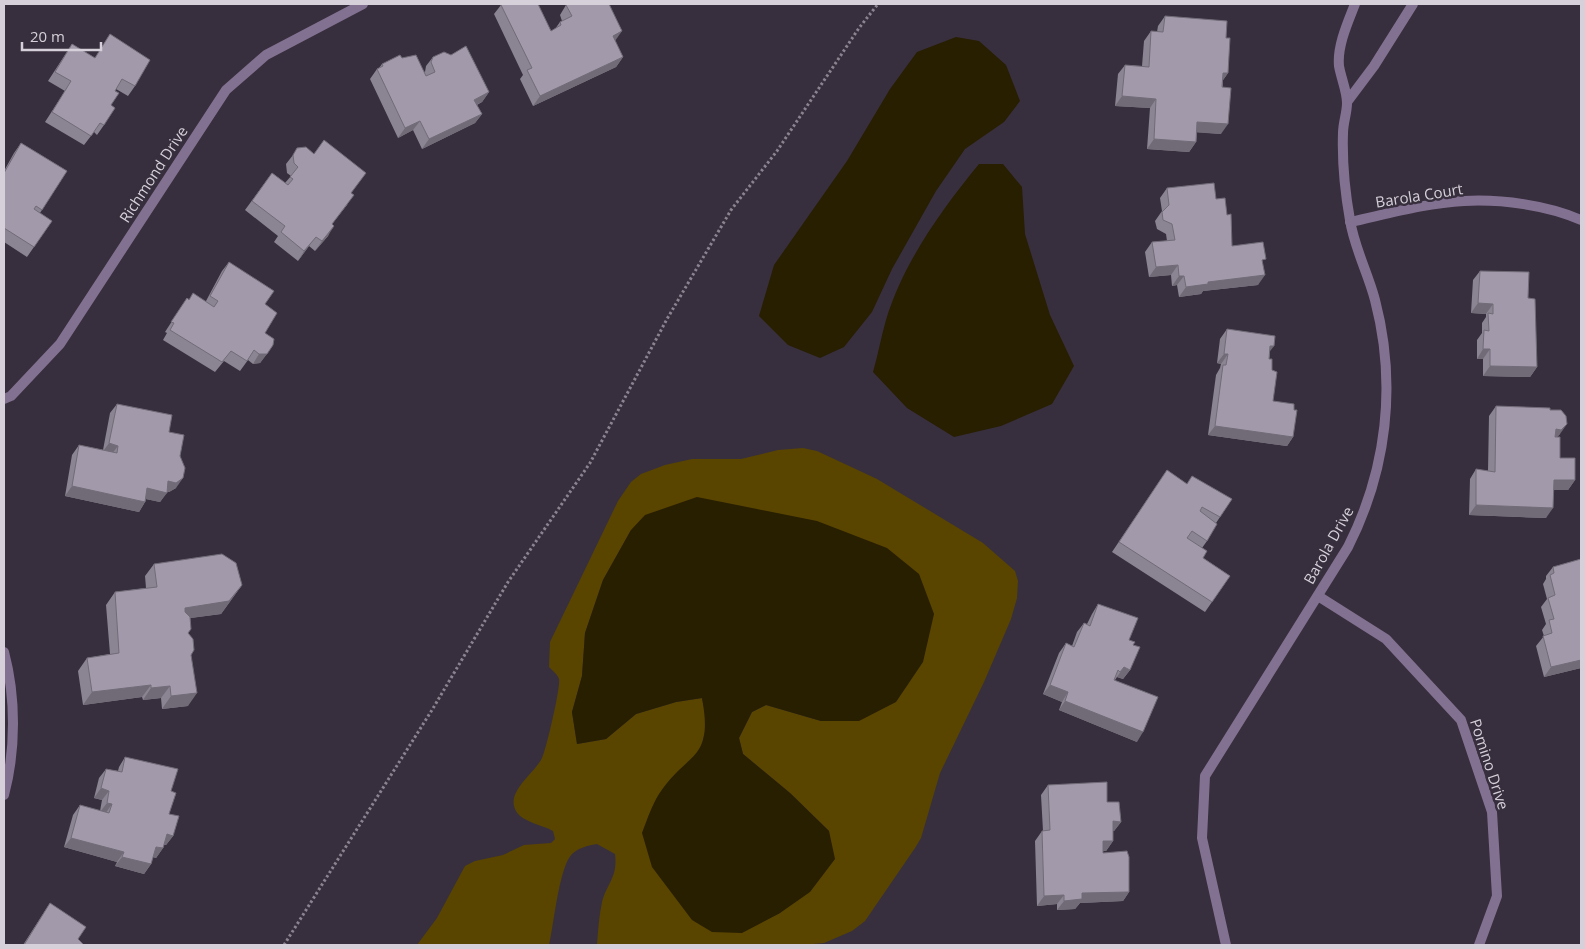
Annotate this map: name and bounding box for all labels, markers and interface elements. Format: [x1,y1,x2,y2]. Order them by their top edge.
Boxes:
scale bar [22,20,101,52]
text: 20 m [30,26,65,46]
street label: Richmond Drive [114,122,192,226]
street label: Barola Court [1374,178,1464,212]
street label: Barola Drive [1298,503,1358,587]
street label: Pomino Drive [1466,716,1514,812]

